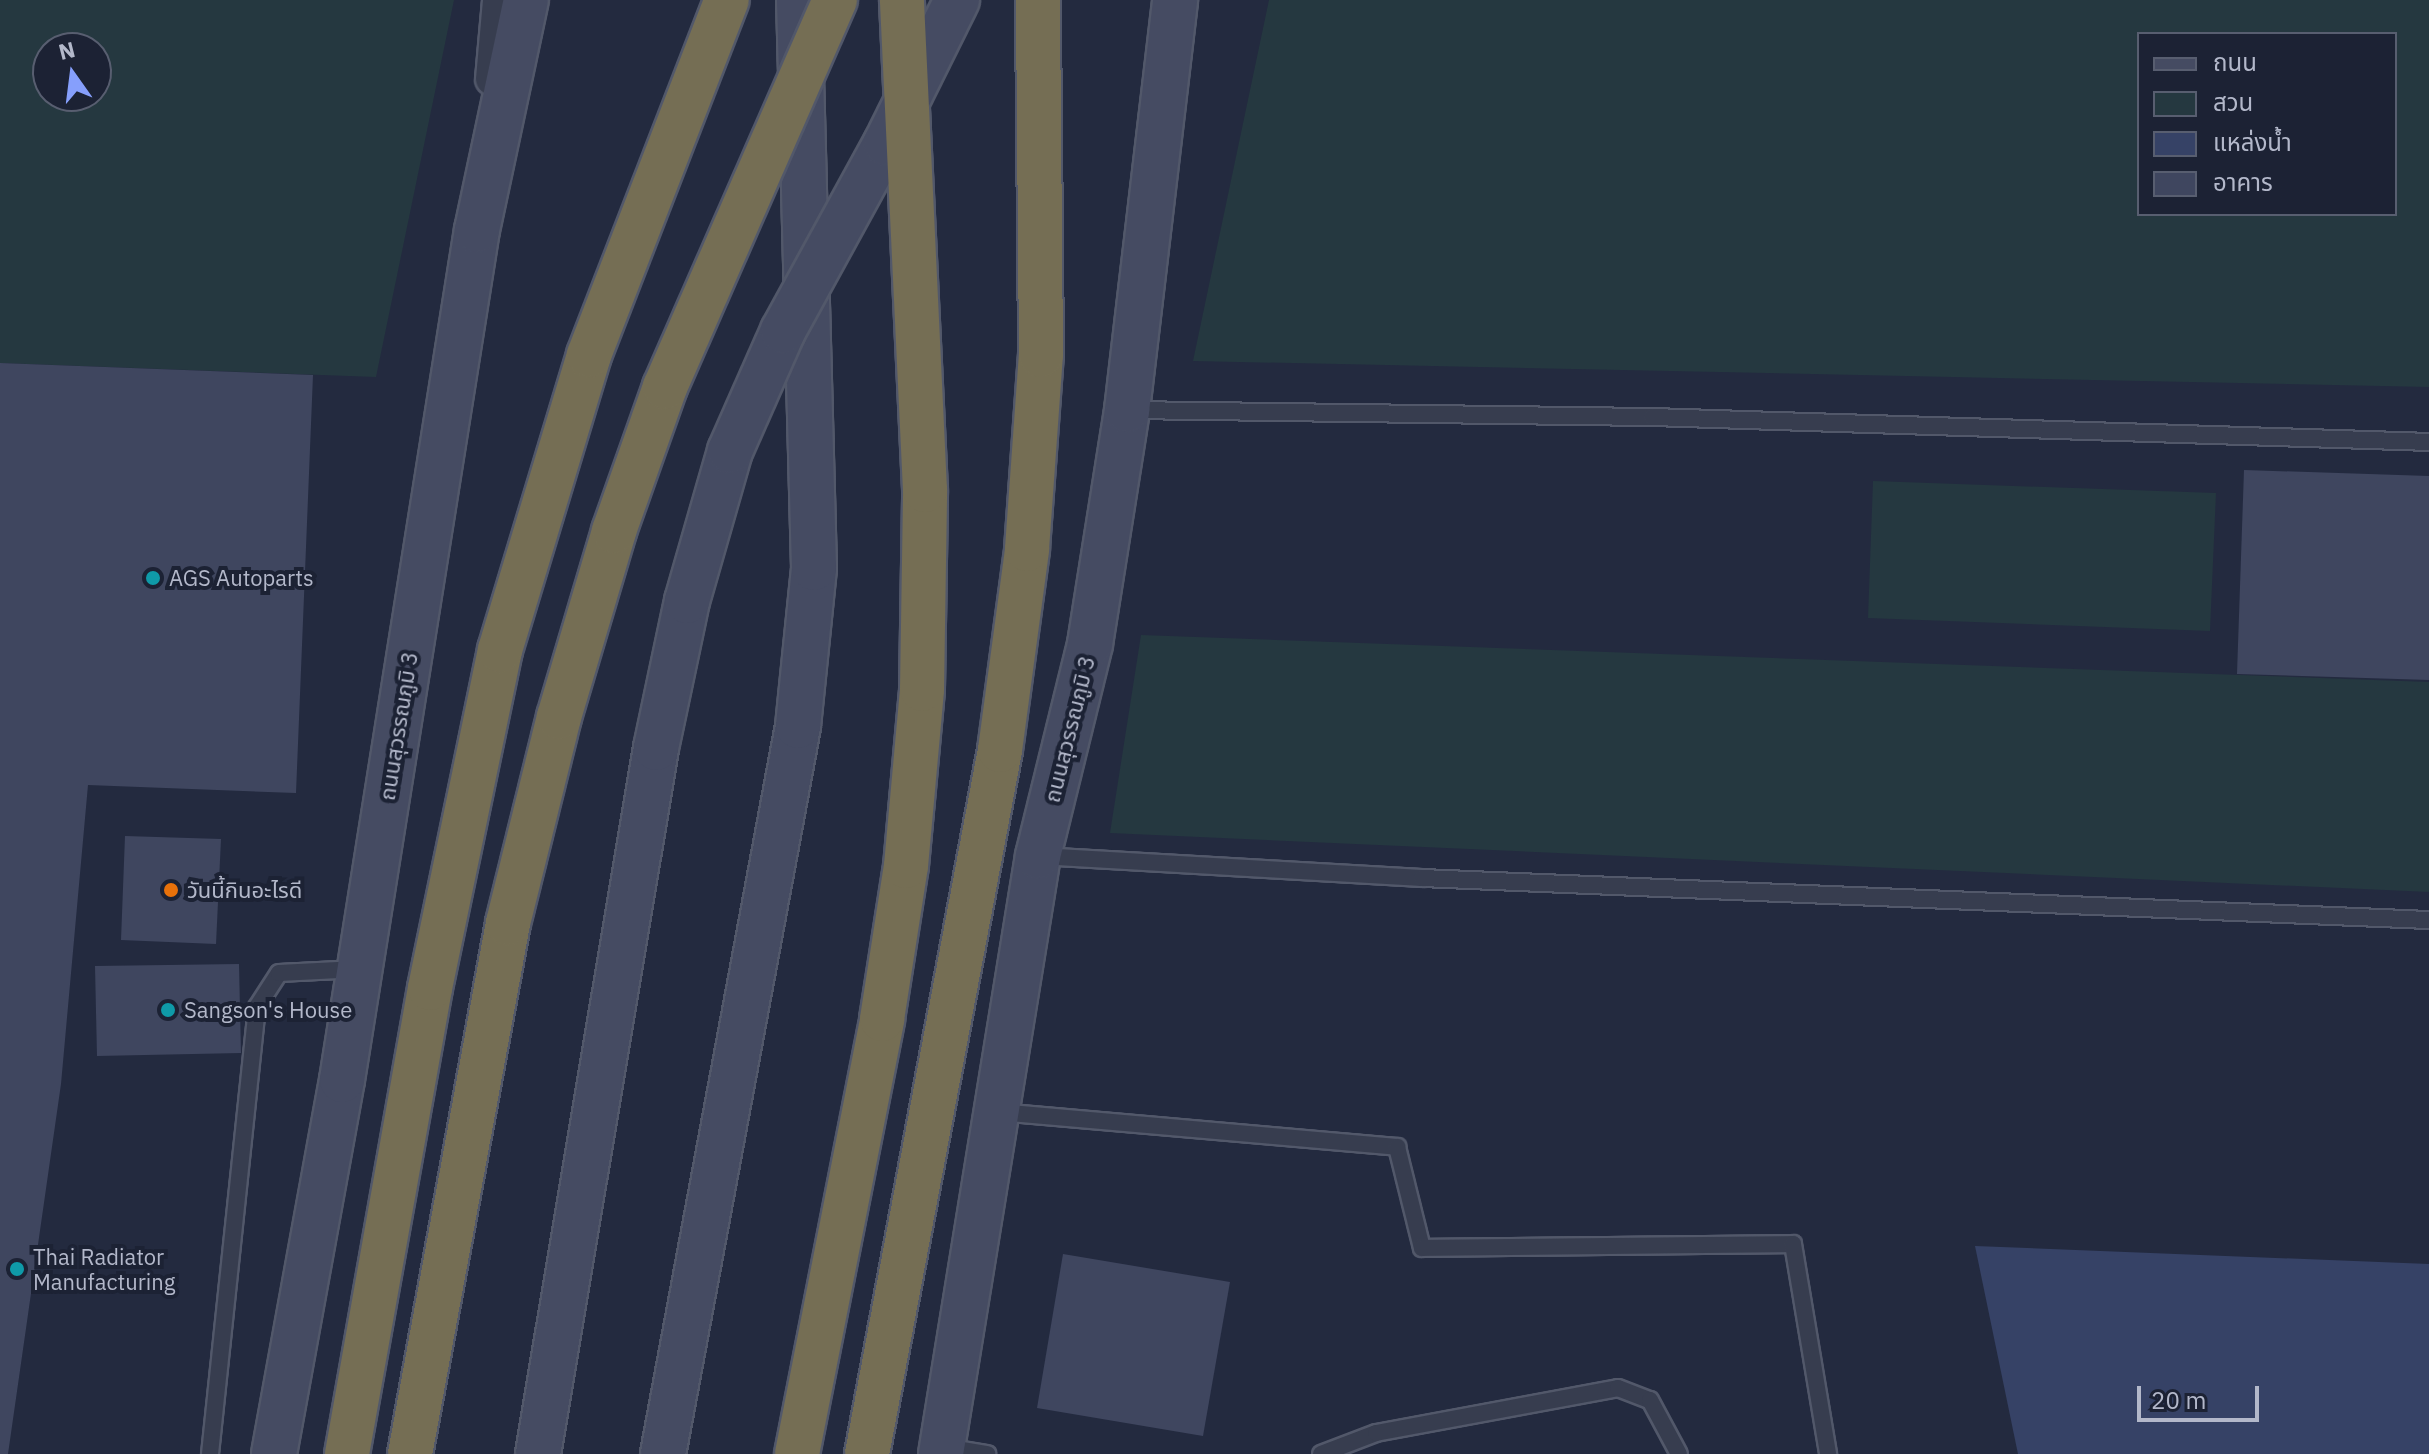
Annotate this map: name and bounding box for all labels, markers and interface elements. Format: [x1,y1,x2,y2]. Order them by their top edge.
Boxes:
north arrow [32,32,112,112]
legend [2137,32,2397,216]
text: N [55,34,78,66]
text: ถนน [2213,46,2257,78]
text: สวน [2213,86,2253,118]
text: แหล่งน้ำ [2213,126,2292,158]
text: อาคาร [2213,166,2273,198]
place label: AGS Autoparts [169,565,314,591]
marker: AGS Autoparts [144,569,162,587]
street label: ถนนสุวรรณภูมิ 3 [373,650,423,802]
street label: ถนนสุวรรณภูมิ 3 [1038,653,1100,805]
place label: วันนี้กินอะไรดี [187,877,302,903]
marker: วันนี้กินอะไรดี [162,881,180,899]
place label: Sangson's House [184,997,352,1023]
marker: Sangson's House [159,1001,177,1019]
place label: Thai Radiator Manufacturing [33,1243,175,1294]
marker: Thai Radiator Manufacturing [8,1260,26,1278]
scale bar [2141,1370,2263,1420]
text: 20 m [2151,1384,2206,1416]

